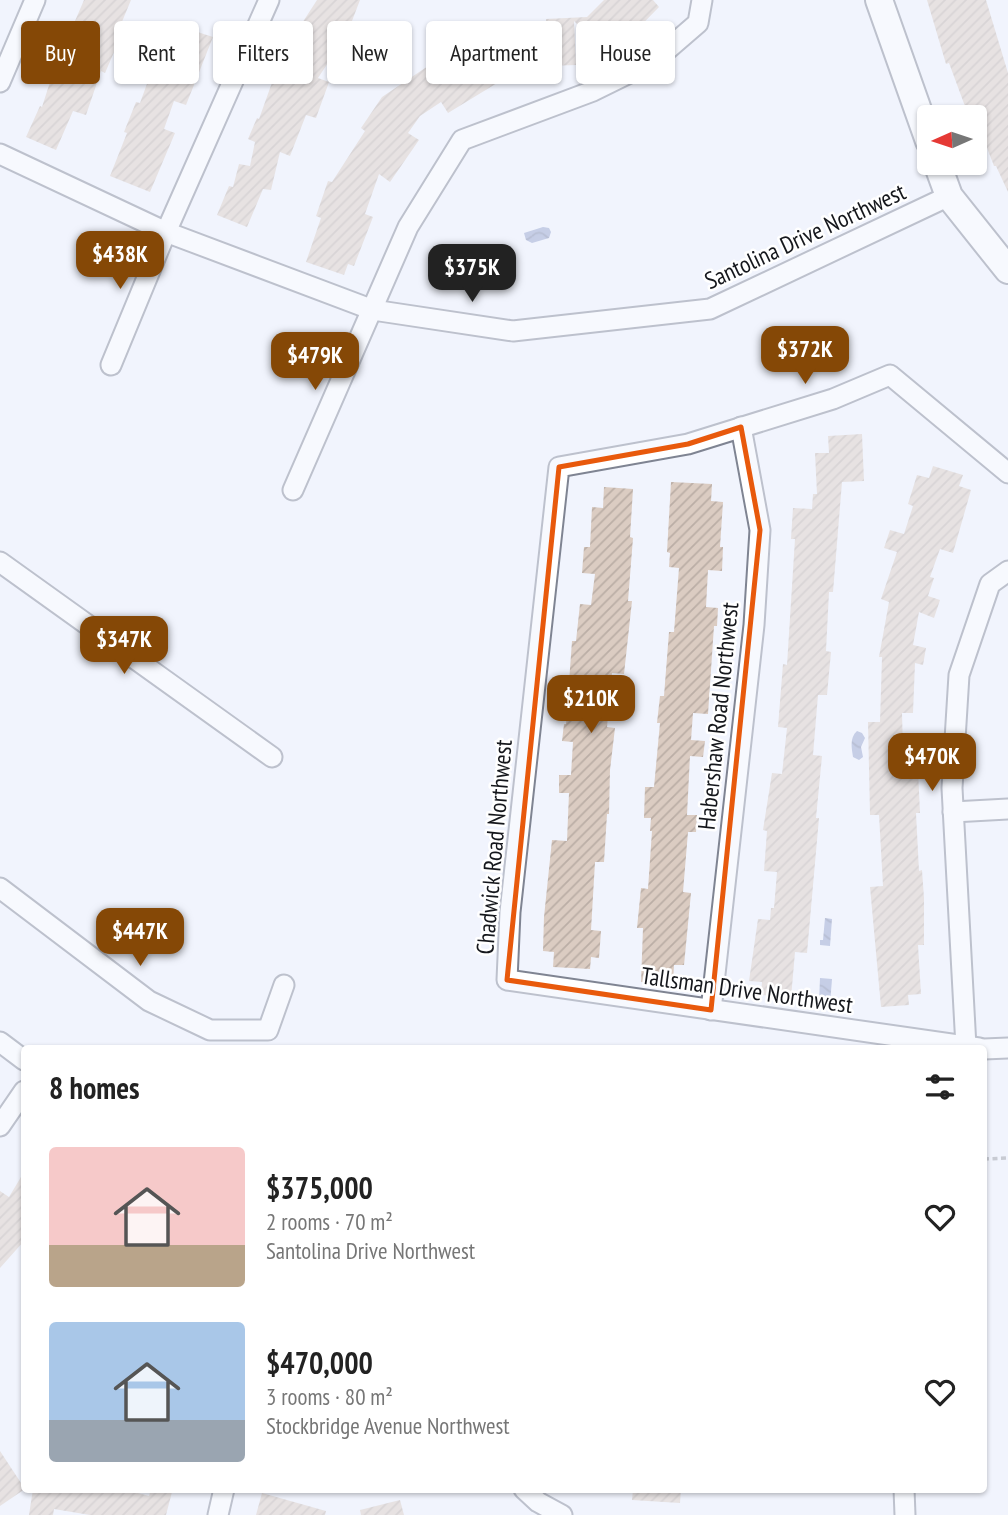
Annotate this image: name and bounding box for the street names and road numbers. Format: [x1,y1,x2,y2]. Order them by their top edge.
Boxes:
street label: Santolina Drive Northwest [700,176,911,296]
street label: Habershaw Road Northwest [691,600,745,831]
street label: Chadwick Road Northwest [469,738,519,956]
street label: Tallsman Drive Northwest [639,960,855,1020]

